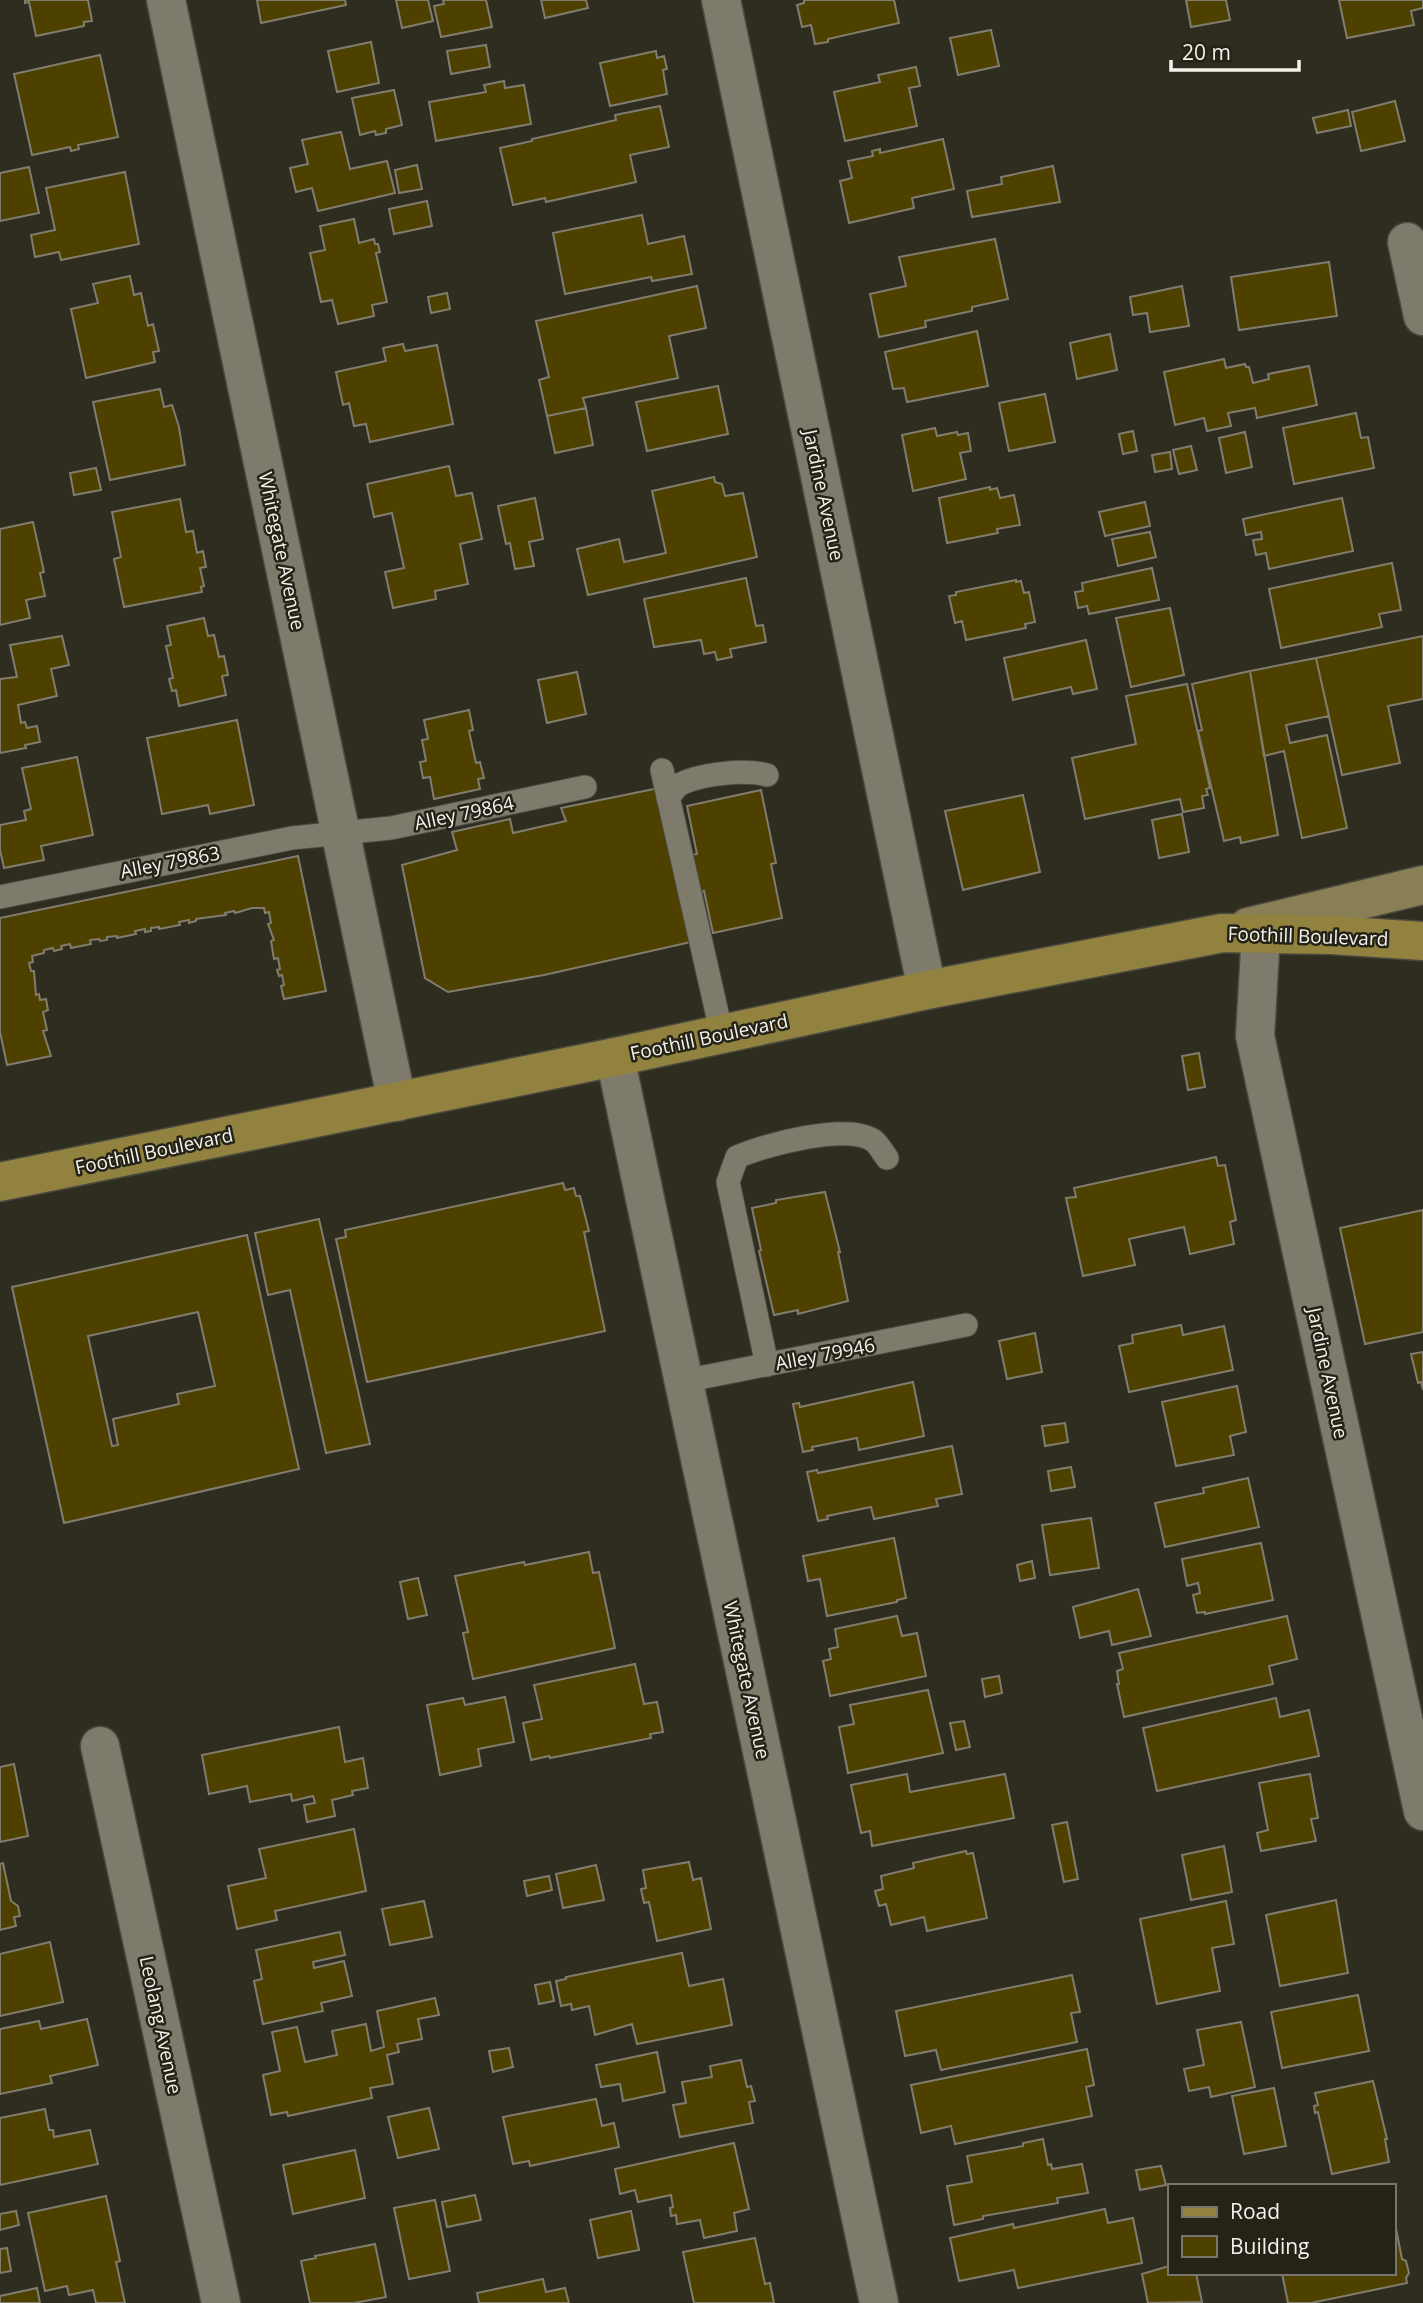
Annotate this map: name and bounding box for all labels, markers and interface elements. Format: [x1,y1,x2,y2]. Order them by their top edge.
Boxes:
scale bar [1171,28,1299,72]
text: 20 m [1182,38,1231,66]
street label: Jardine Avenue [797,425,851,563]
street label: Whitegate Avenue [253,470,311,632]
street label: Alley 79864 [412,790,516,836]
street label: Alley 79863 [118,840,222,884]
street label: Foothill Boulevard [1227,920,1389,952]
street label: Foothill Boulevard [628,1008,790,1066]
street label: Foothill Boulevard [73,1122,235,1180]
street label: Jardine Avenue [1301,1303,1355,1441]
street label: Alley 79946 [773,1332,877,1376]
street label: Whitegate Avenue [718,1599,776,1761]
street label: Leolang Avenue [134,1954,188,2096]
legend [1168,2184,1395,2275]
text: Road [1230,2197,1280,2225]
text: Building [1230,2232,1309,2260]

